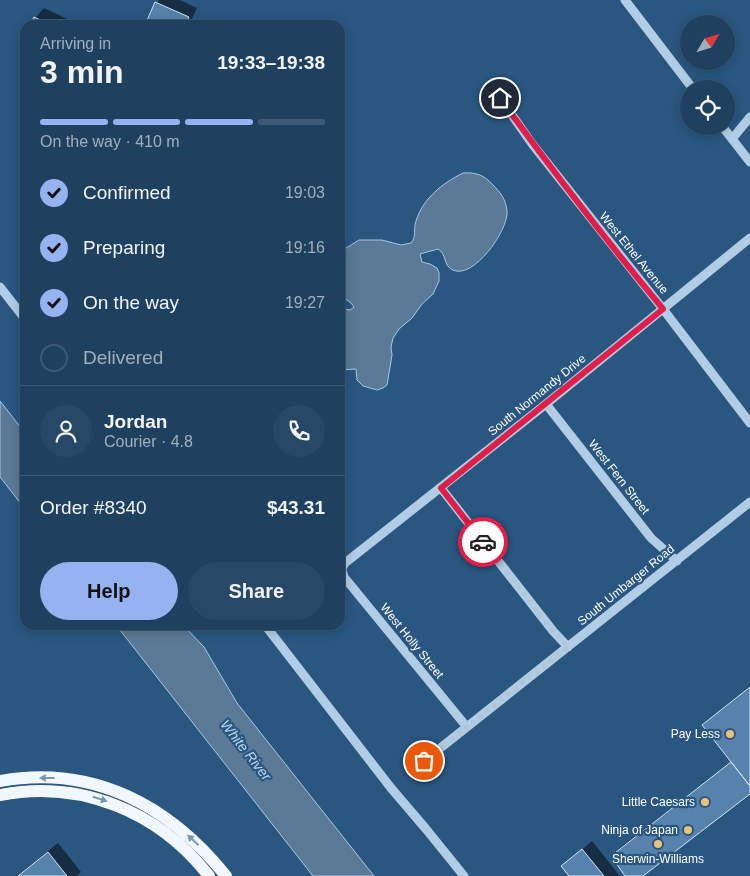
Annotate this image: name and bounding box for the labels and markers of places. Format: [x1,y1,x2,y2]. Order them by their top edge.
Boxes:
pin [479,77,521,119]
place label: Pay Less [671,727,720,741]
marker: Pay Less [724,728,736,740]
pin [403,740,445,782]
place label: Little Caesars [622,795,695,809]
marker: Little Caesars [699,796,711,808]
place label: Ninja of Japan [601,823,678,837]
marker: Ninja of Japan [682,824,694,836]
marker: Sherwin-Williams [652,838,664,850]
place label: Sherwin-Williams [612,852,704,866]

